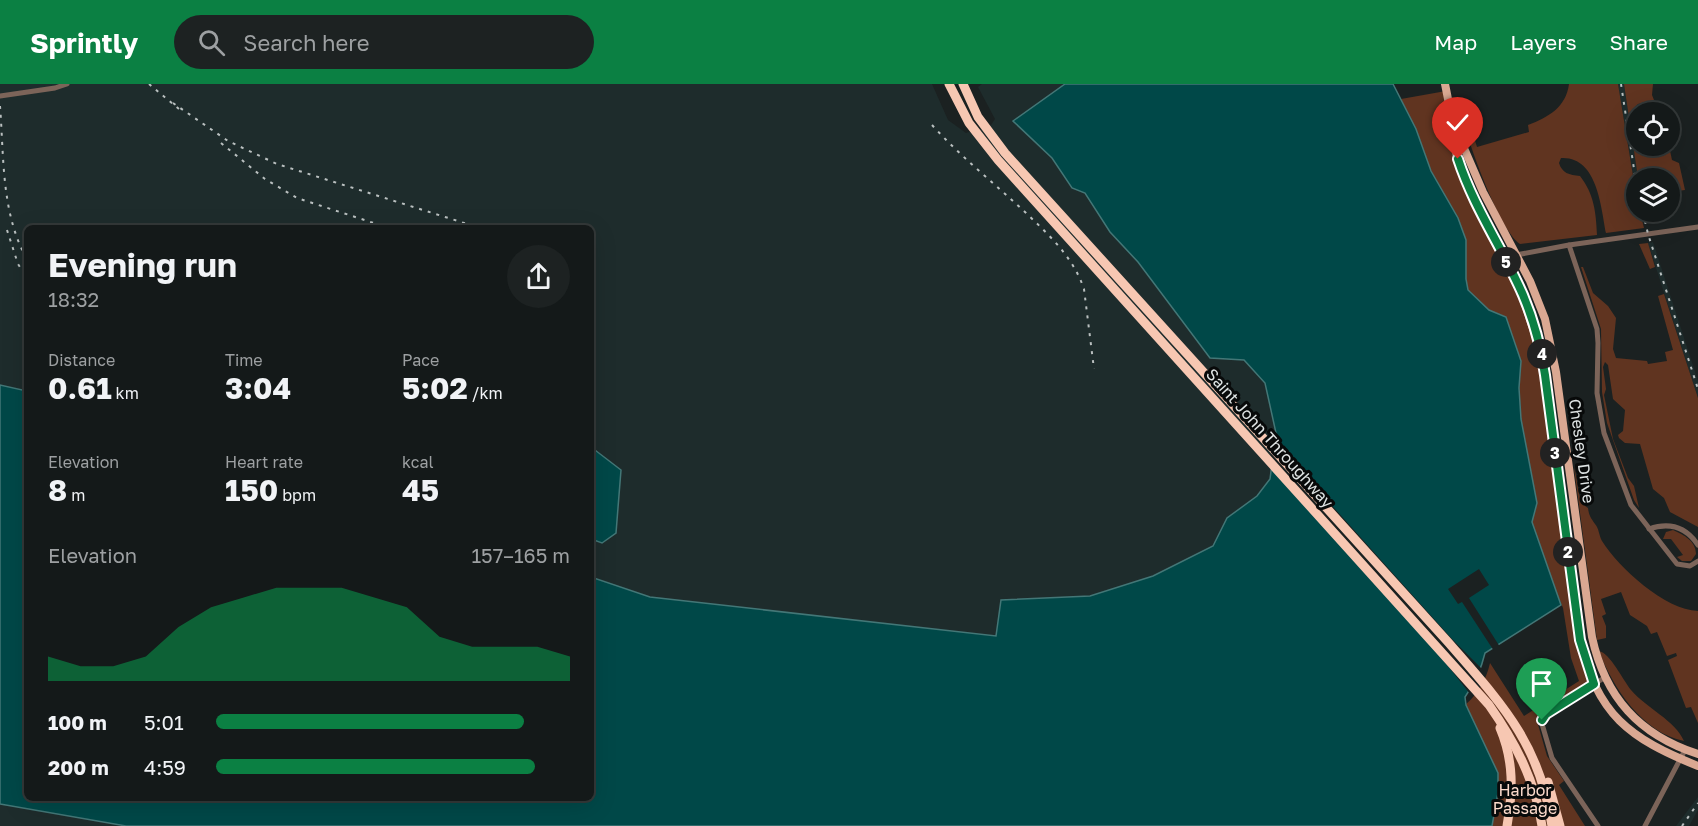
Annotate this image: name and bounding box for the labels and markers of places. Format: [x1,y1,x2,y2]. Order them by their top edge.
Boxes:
pin [1432,97,1483,159]
pin: 5 [1491,247,1521,277]
pin: 4 [1527,339,1557,369]
pin: 3 [1540,438,1570,468]
pin: 2 [1553,537,1583,567]
pin [1516,658,1567,720]

